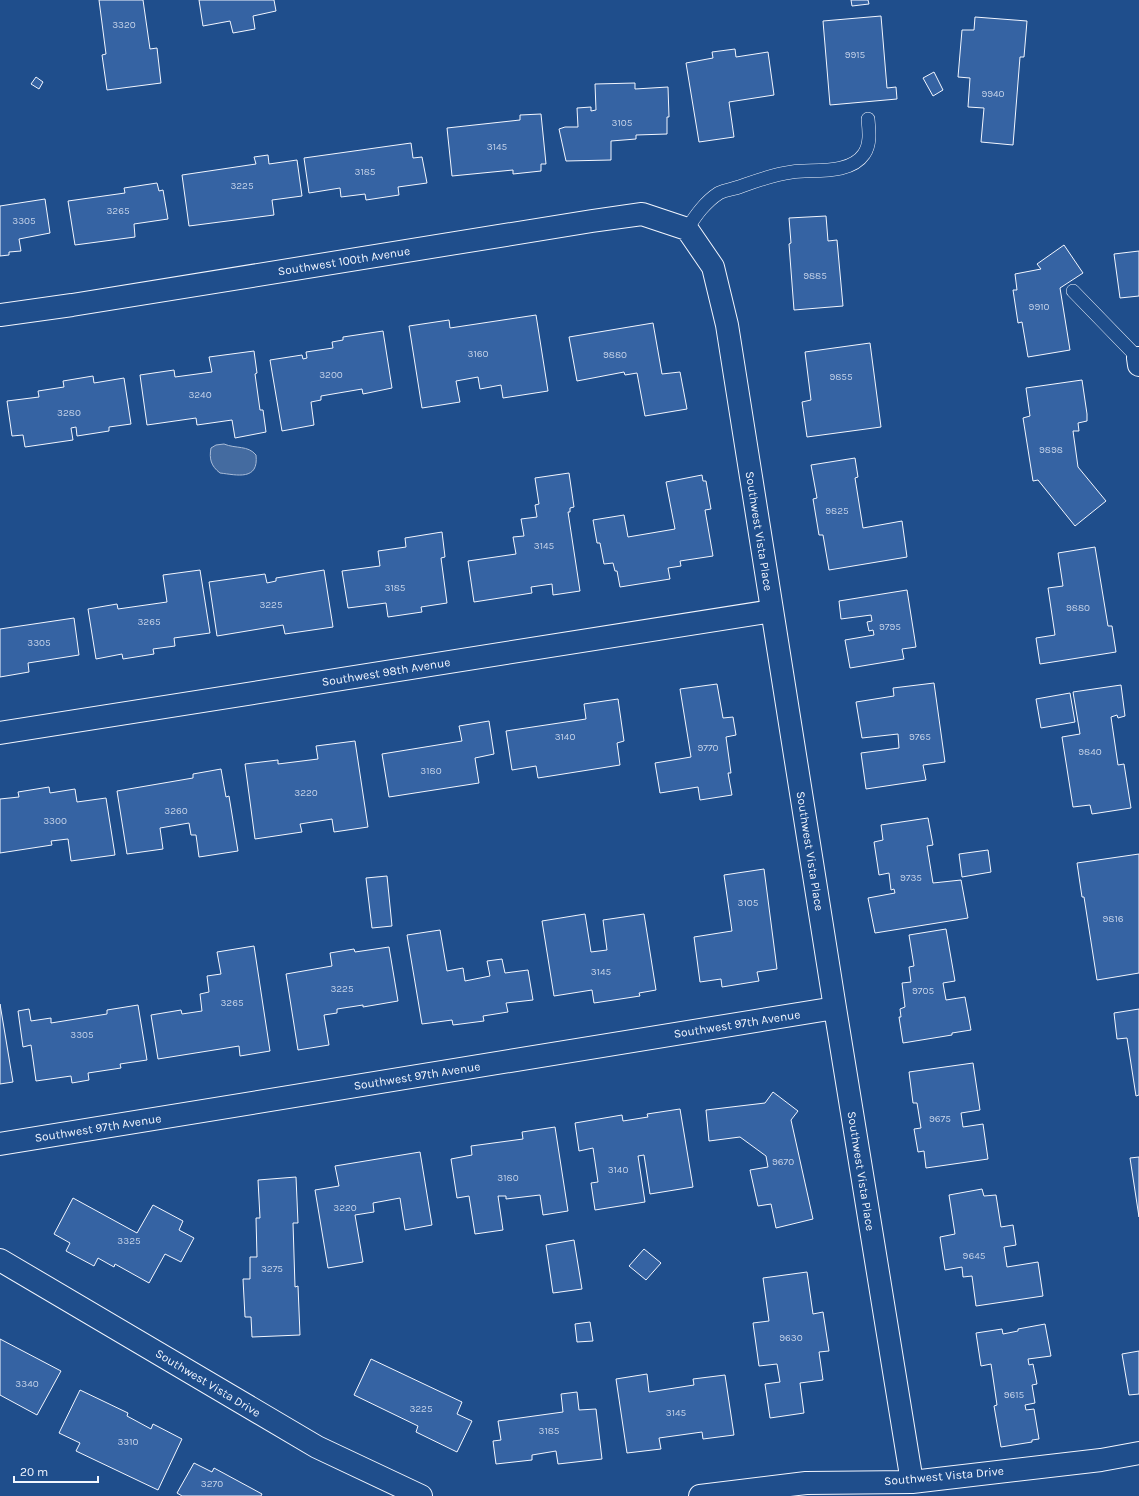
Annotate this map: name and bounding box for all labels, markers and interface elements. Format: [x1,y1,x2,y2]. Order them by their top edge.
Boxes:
house number: 3320 [112,19,136,31]
house number: 9915 [845,49,866,61]
house number: 9940 [981,88,1005,100]
house number: 3105 [612,117,633,129]
house number: 3145 [487,141,508,153]
house number: 3185 [354,166,376,178]
house number: 3225 [230,180,254,192]
house number: 3265 [106,205,130,217]
house number: 3305 [12,215,36,227]
street label: Southwest 100th Avenue [277,244,411,278]
house number: 9885 [803,270,827,282]
house number: 9910 [1029,301,1049,313]
house number: 3160 [468,348,488,360]
house number: 9880 [603,349,627,361]
house number: 3200 [319,369,343,381]
house number: 9855 [829,371,853,383]
house number: 3240 [188,389,212,401]
house number: 3280 [57,407,81,419]
house number: 9898 [1039,444,1063,456]
street label: Southwest Vista Place [743,470,775,592]
house number: 9825 [825,505,849,517]
house number: 3145 [534,540,555,552]
house number: 3185 [384,582,406,594]
house number: 3225 [259,599,283,611]
house number: 9880 [1066,602,1090,614]
house number: 3265 [137,616,161,628]
house number: 9795 [879,621,901,633]
house number: 3305 [27,637,51,649]
street label: Southwest 98th Avenue [321,655,451,689]
house number: 3140 [555,731,575,743]
house number: 9765 [909,731,931,743]
house number: 9770 [697,742,719,754]
house number: 9840 [1078,746,1102,758]
house number: 3180 [420,765,442,777]
house number: 3220 [294,787,318,799]
street label: Southwest Vista Place [794,790,826,912]
house number: 3260 [164,805,188,817]
house number: 3300 [43,815,67,827]
house number: 9735 [900,872,922,884]
house number: 3105 [738,897,759,909]
house number: 9816 [1103,913,1124,925]
house number: 3145 [591,966,612,978]
house number: 3225 [330,983,354,995]
house number: 9705 [912,985,934,997]
house number: 3265 [220,997,244,1009]
street label: Southwest 97th Avenue [673,1007,801,1041]
house number: 3305 [70,1029,94,1041]
street label: Southwest 97th Avenue [353,1059,481,1093]
street label: Southwest Vista Place [845,1110,877,1232]
street label: Southwest 97th Avenue [34,1111,162,1145]
house number: 9675 [929,1113,951,1125]
house number: 9670 [772,1156,794,1168]
house number: 3140 [608,1164,628,1176]
house number: 3180 [497,1172,519,1184]
house number: 3220 [333,1202,357,1214]
house number: 3325 [117,1235,141,1247]
house number: 9645 [963,1250,986,1262]
house number: 3275 [261,1263,283,1275]
house number: 9630 [779,1332,803,1344]
street label: Southwest Vista Drive [153,1346,263,1420]
house number: 3340 [15,1378,39,1390]
house number: 9615 [1004,1389,1025,1401]
house number: 3225 [409,1403,433,1415]
house number: 3145 [666,1407,687,1419]
house number: 3185 [538,1425,560,1437]
house number: 3310 [117,1436,139,1448]
scale bar [14,1458,98,1484]
street label: Southwest Vista Drive [884,1464,1004,1488]
text: 20 m [20,1465,48,1479]
house number: 3270 [201,1478,223,1490]

